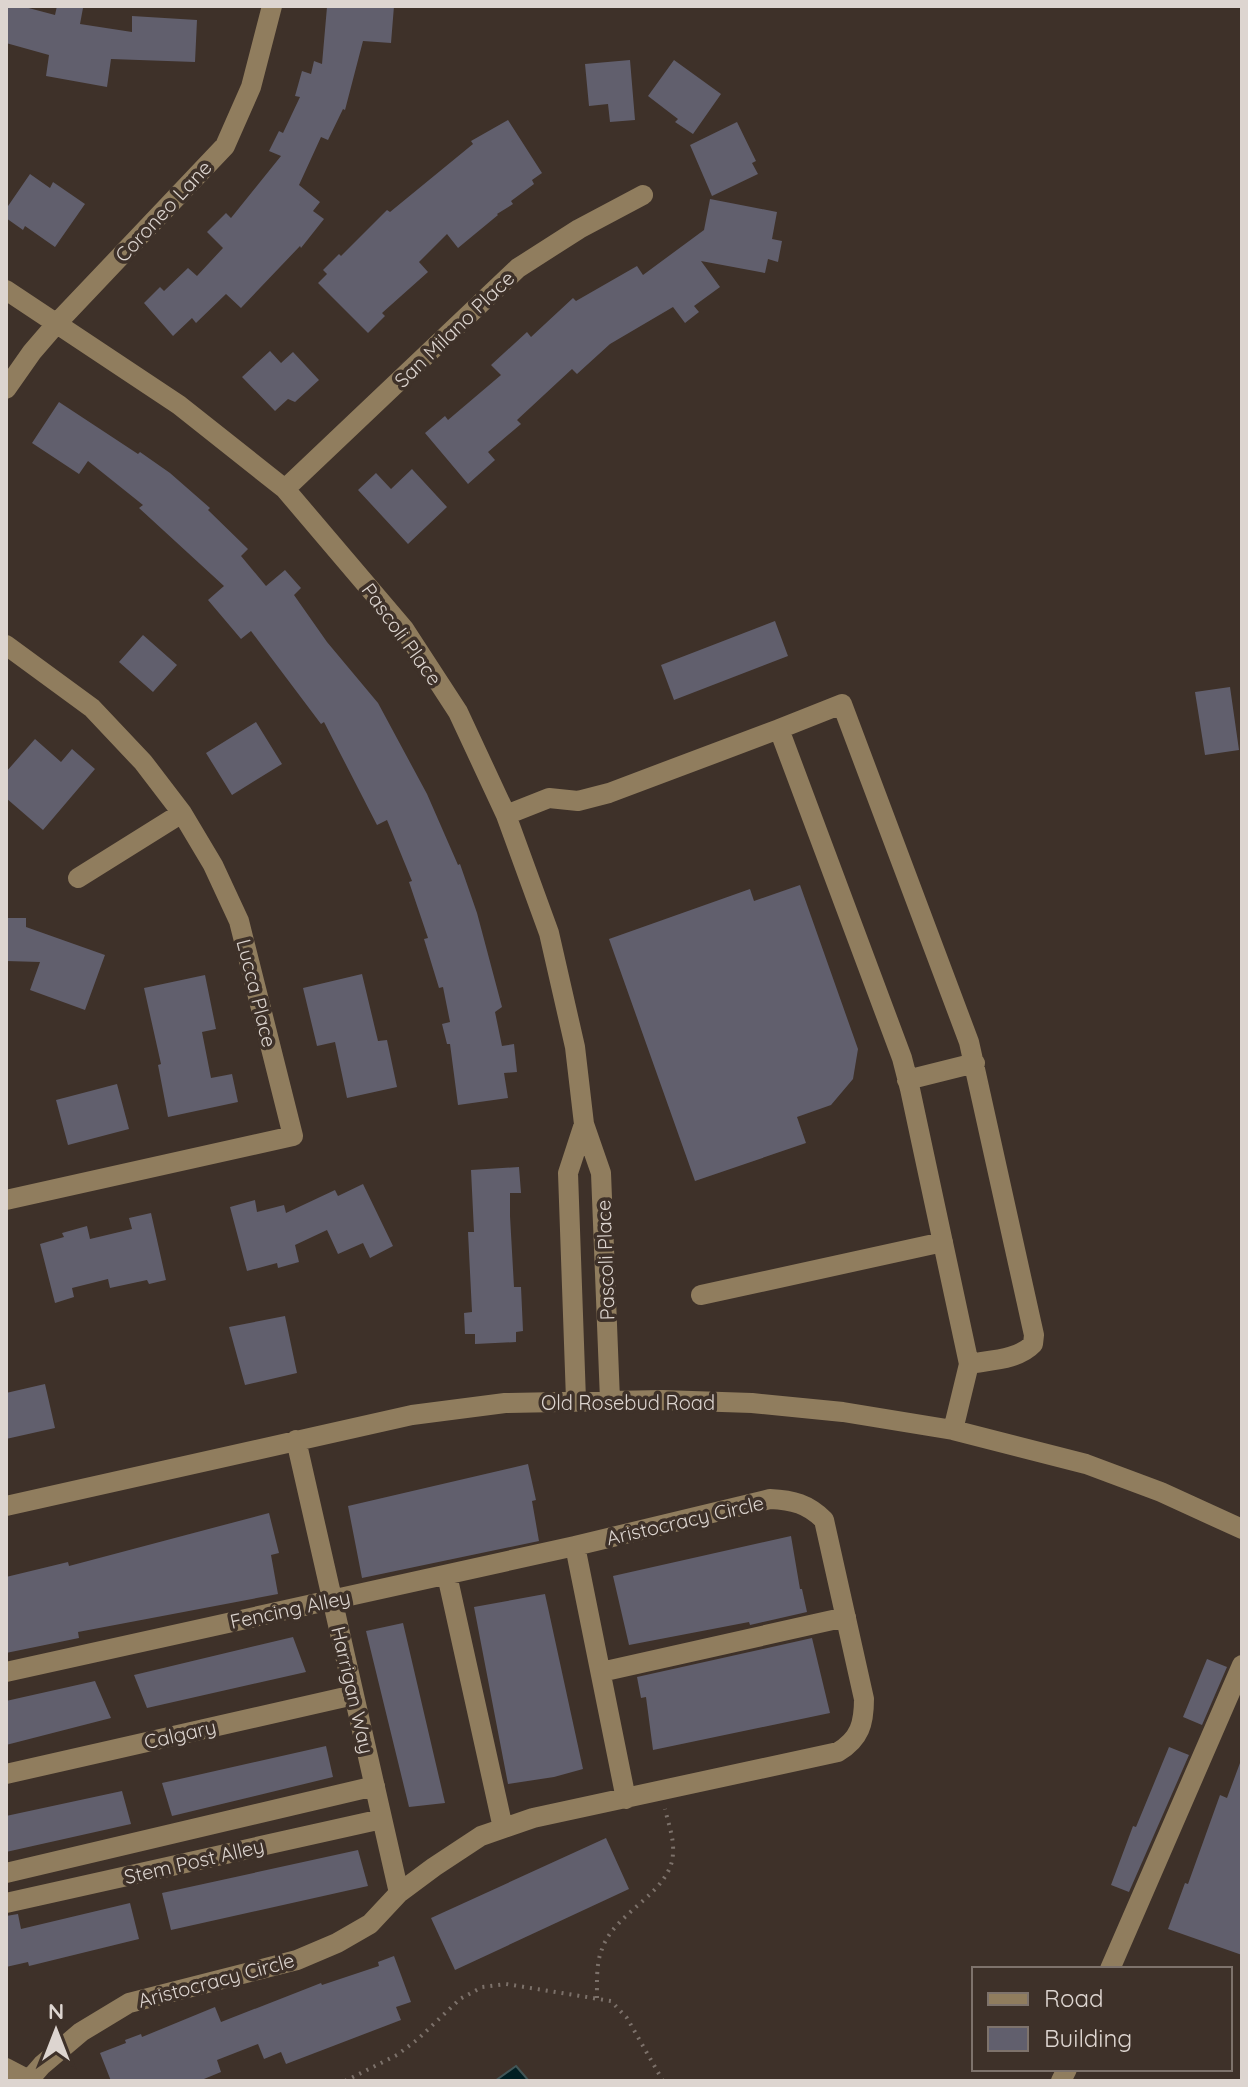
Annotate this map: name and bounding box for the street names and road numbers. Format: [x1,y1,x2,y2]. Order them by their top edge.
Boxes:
street label: Coroneo Lane [109,155,217,267]
street label: San Milano Place [389,265,519,393]
street label: Pascoli Place [357,578,447,690]
street label: Lucca Place [231,936,283,1050]
street label: Pascoli Place [590,1199,620,1321]
street label: Old Rosebud Road [541,1390,715,1415]
street label: Aristocracy Circle [604,1490,766,1550]
street label: Fencing Alley [227,1584,353,1634]
street label: Harrigan Way [326,1624,380,1756]
street label: Calgary [142,1714,218,1754]
street label: Stem Post Alley [122,1833,266,1889]
street label: Aristocracy Circle [135,1947,297,2013]

